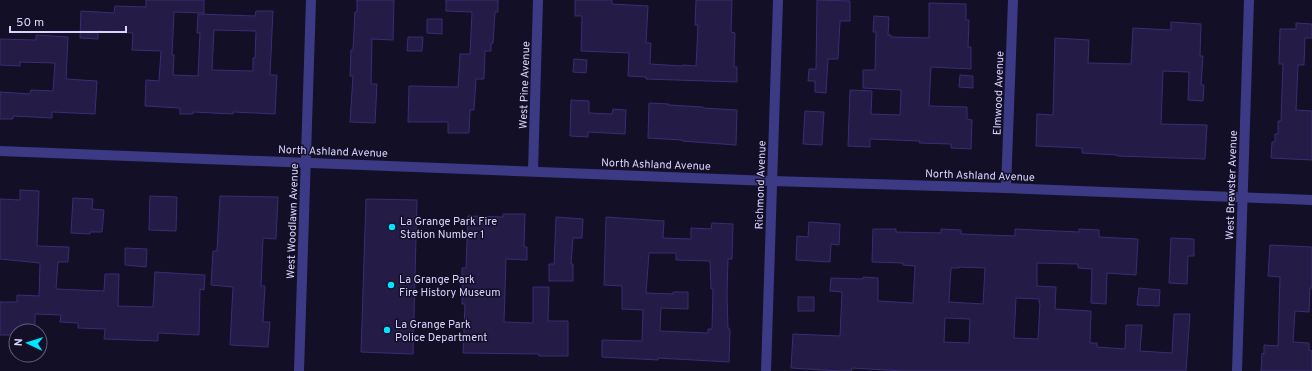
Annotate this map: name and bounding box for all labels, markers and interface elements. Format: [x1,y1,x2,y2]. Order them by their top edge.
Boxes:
scale bar [10,8,126,34]
text: 50 m [16,15,44,31]
street label: West Pine Avenue [516,41,534,129]
street label: Elmwood Avenue [991,51,1007,135]
street label: West Brewster Avenue [1223,130,1241,240]
street label: Richmond Avenue [752,140,770,230]
street label: North Ashland Avenue [278,143,388,161]
street label: North Ashland Avenue [601,156,711,174]
street label: West Woodlawn Avenue [284,163,302,279]
street label: North Ashland Avenue [925,167,1035,185]
place label: La Grange Park Fire Station Number 1 [400,215,497,242]
marker: La Grange Park Fire Station Number 1 [387,222,397,232]
place label: La Grange Park Fire History Museum [399,273,501,300]
marker: La Grange Park Fire History Museum [386,280,396,290]
place label: La Grange Park Police Department [395,318,487,345]
north arrow [8,323,48,363]
marker: La Grange Park Police Department [382,325,392,335]
text: N [12,338,26,347]

